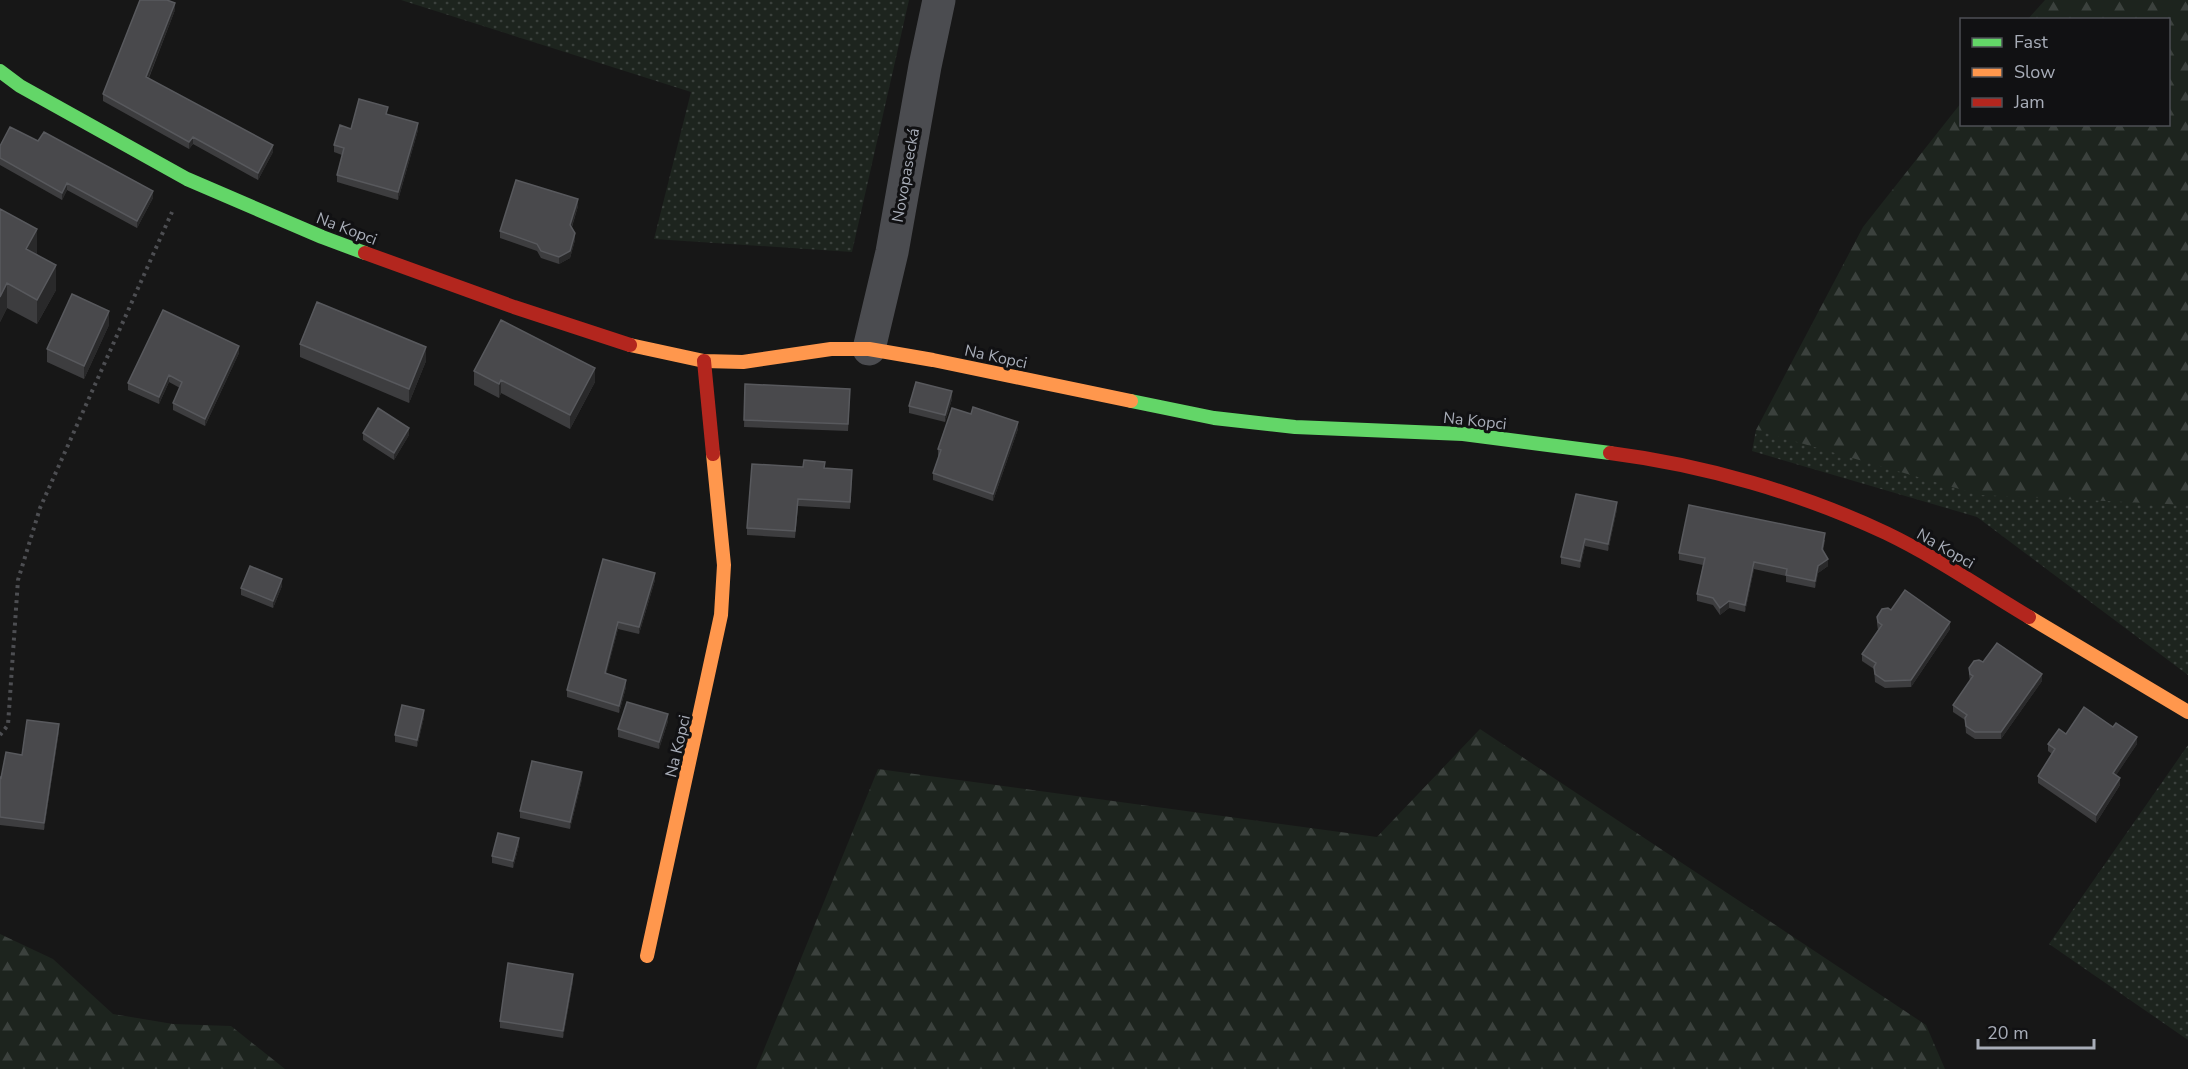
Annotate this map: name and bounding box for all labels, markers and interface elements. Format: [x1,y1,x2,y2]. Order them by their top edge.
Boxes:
legend [1960,18,2170,126]
text: Fast [2014,30,2049,54]
text: Slow [2014,60,2055,84]
text: Jam [2013,90,2045,114]
street label: Novopasecká [887,126,925,224]
street label: Na Kopci [313,207,380,251]
street label: Na Kopci [962,340,1029,374]
street label: Na Kopci [1442,407,1508,435]
street label: Na Kopci [1912,523,1979,574]
street label: Na Kopci [660,713,696,780]
scale bar [1978,1012,2094,1050]
text: 20 m [1987,1021,2029,1045]

